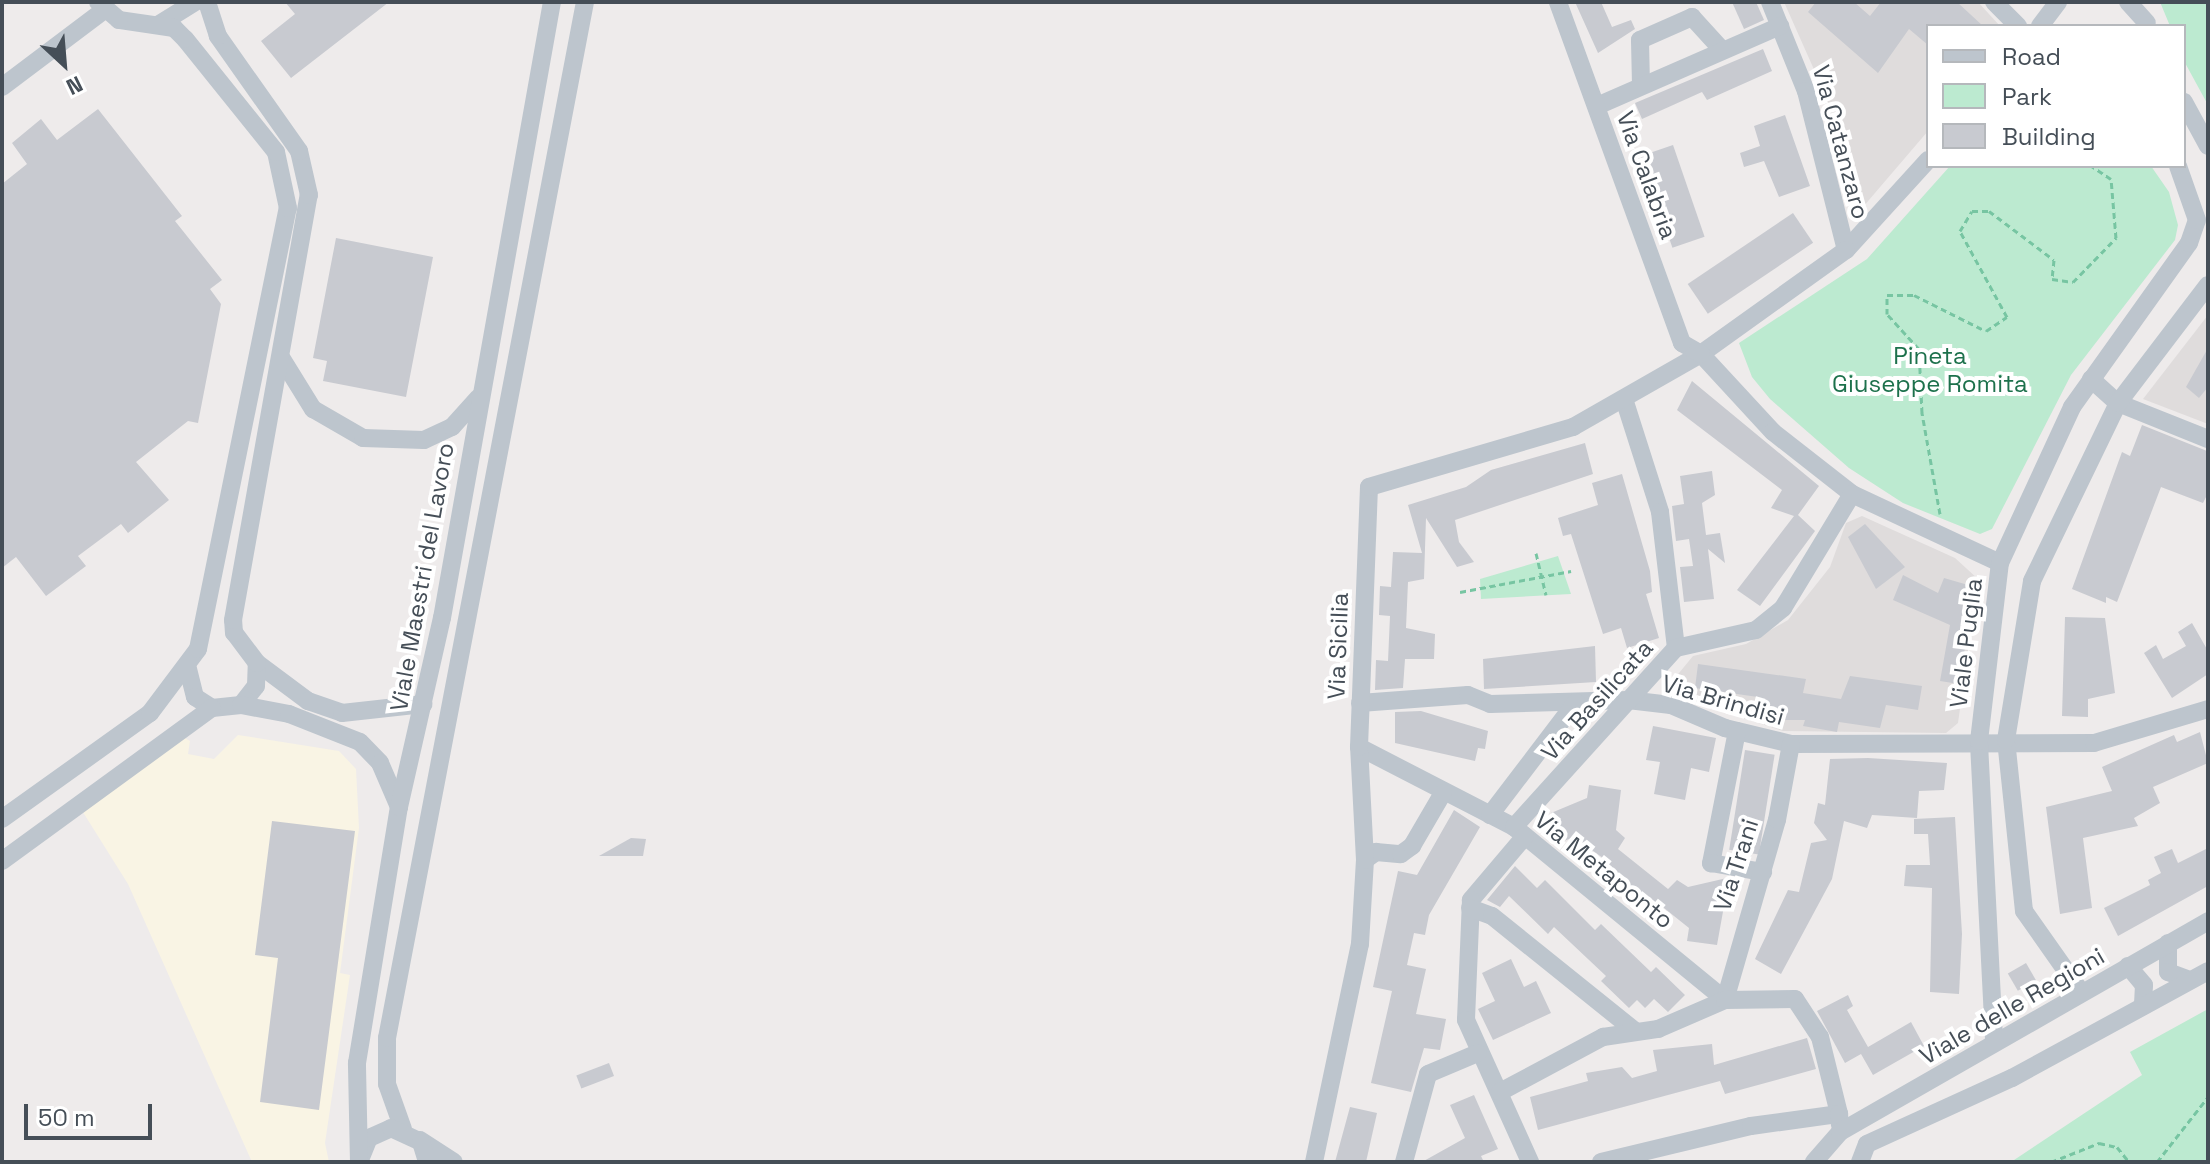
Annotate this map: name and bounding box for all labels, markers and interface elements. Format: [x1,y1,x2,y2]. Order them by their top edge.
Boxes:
north arrow [24,24,104,104]
legend [1926,24,2186,168]
text: Road [2002,41,2061,72]
street label: Via Catanzaro [1807,62,1875,222]
text: N [62,70,87,101]
text: Park [2002,81,2052,112]
street label: Via Calabria [1611,107,1683,243]
text: Building [2002,121,2096,152]
park label: Pineta Giuseppe Romita [1832,342,2028,398]
street label: Viale Maestri del Lavoro [384,440,460,714]
street label: Viale Puglia [1944,576,1988,710]
street label: Via Sicilia [1322,592,1354,700]
street label: Via Basilicata [1535,634,1659,766]
street label: Via Brindisi [1658,669,1788,731]
street label: Via Metaponto [1529,805,1679,935]
street label: Via Trani [1707,815,1765,915]
street label: Viale delle Regioni [1914,941,2110,1071]
scale bar [28,1088,156,1138]
text: 50 m [38,1102,95,1133]

